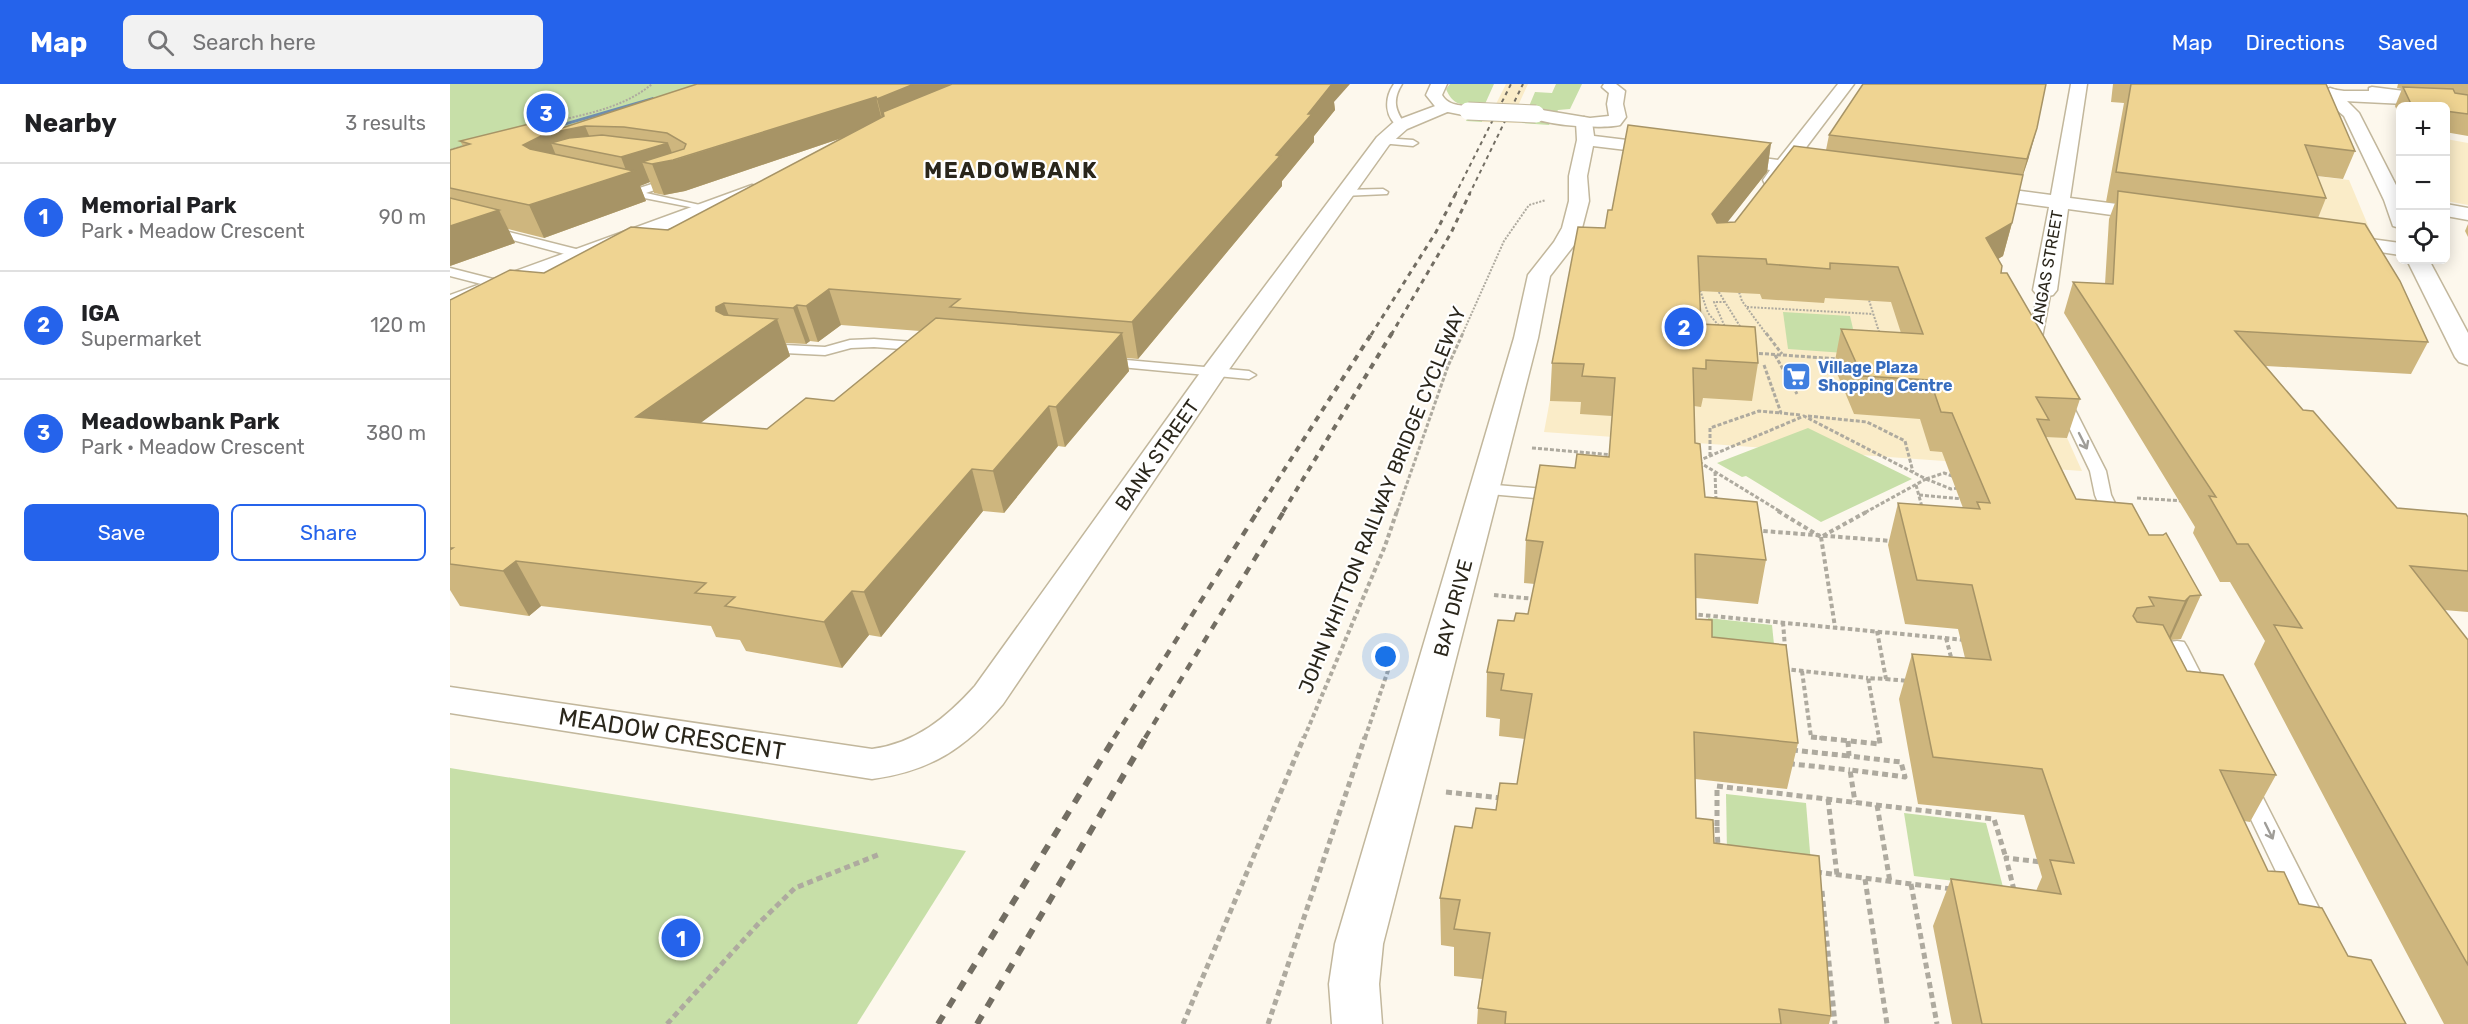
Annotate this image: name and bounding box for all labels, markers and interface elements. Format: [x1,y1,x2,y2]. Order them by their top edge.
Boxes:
search box [123,15,543,69]
text: Map [30,26,87,59]
icon: search [144,26,177,59]
text: Search here [192,29,316,56]
text: Map [2172,30,2213,55]
text: Directions [2246,30,2345,55]
text: Saved [2378,30,2438,55]
pin: 3 [526,90,566,135]
map controls [2396,102,2450,264]
button: + [2396,102,2450,156]
text: Nearby [24,108,117,139]
text: 3 results [345,111,426,135]
button: − [2396,156,2450,210]
district label: MEADOWBANK [924,157,1098,184]
text: Memorial Park [81,192,237,219]
text: 1 [39,205,48,229]
text: 90 m [379,205,426,229]
street label: ANGAS STREET [2028,209,2067,325]
button: locate [2396,210,2450,264]
text: Park · Meadow Crescent [81,219,305,243]
text: IGA [81,300,119,327]
street label: JOHN WHITTON RAILWAY BRIDGE CYCLEWAY [1293,303,1471,697]
pin: 2 [1664,304,1704,350]
text: 2 [37,313,50,337]
text: 120 m [370,313,426,337]
text: Supermarket [81,327,201,351]
place label: Village Plaza Shopping Centre [1818,358,1953,395]
supermarket icon: Village Plaza Shopping Centre [1781,360,1813,392]
street label: BANK STREET [1110,395,1204,515]
text: Meadowbank Park [81,408,280,435]
text: 3 [37,421,50,445]
text: 380 m [366,421,426,445]
one-way arrow [2077,432,2089,449]
text: Park · Meadow Crescent [81,435,305,459]
button: Save [24,504,219,561]
button: Share [231,504,426,561]
street label: BAY DRIVE [1428,557,1478,659]
your location [1371,642,1400,671]
street label: MEADOW CRESCENT [557,702,787,766]
one-way arrow [2263,822,2275,840]
pin: 1 [662,916,700,960]

